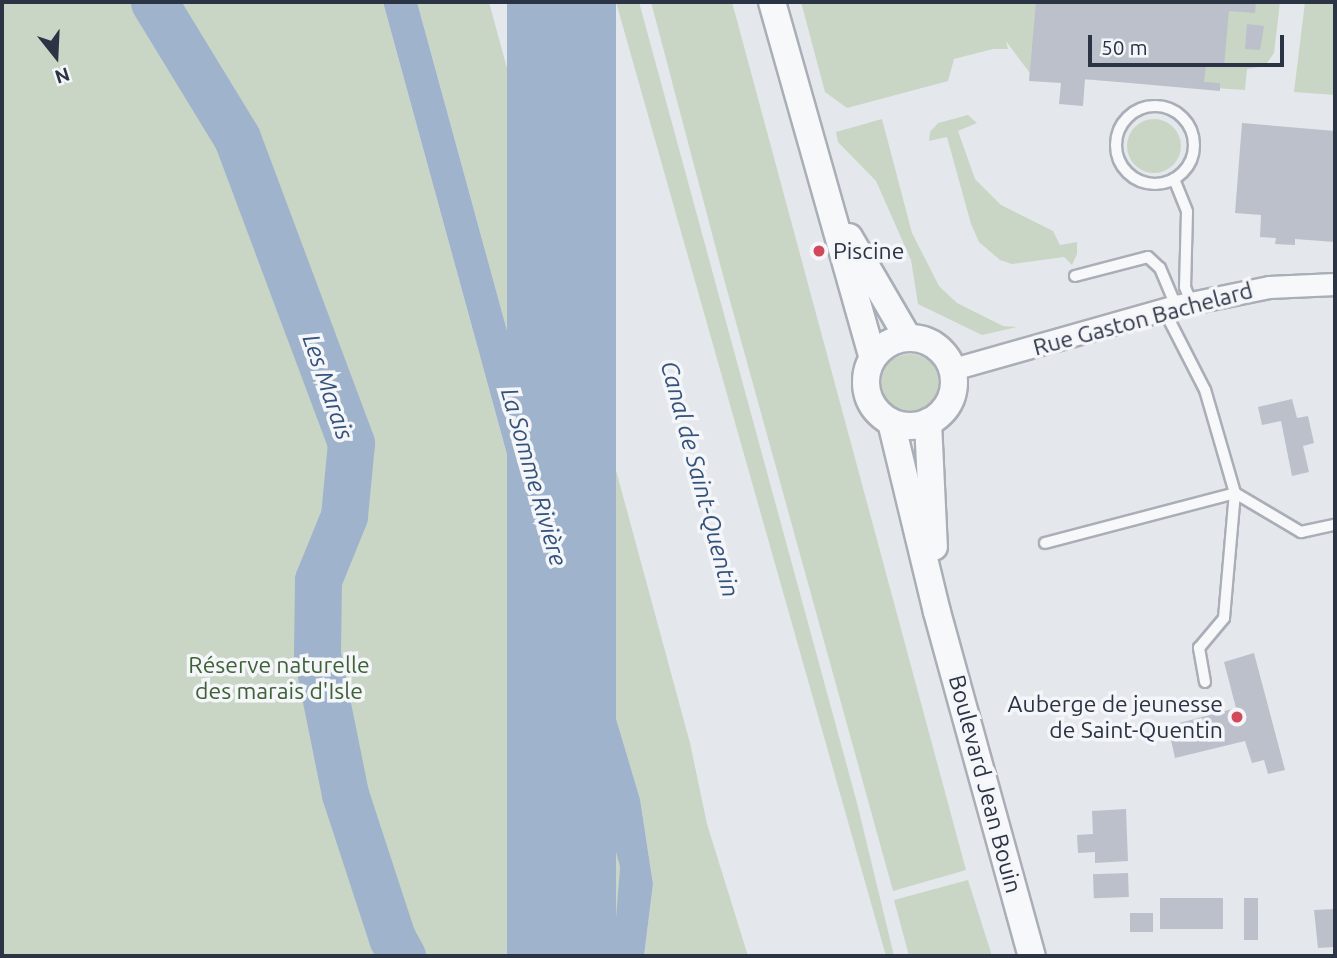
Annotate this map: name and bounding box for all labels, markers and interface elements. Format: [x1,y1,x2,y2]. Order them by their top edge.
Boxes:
north arrow [21,21,91,91]
scale bar [1092,21,1288,65]
text: 50 m [1101,35,1148,59]
text: N [52,63,73,89]
place label: Piscine [833,237,904,265]
marker: Piscine [811,243,827,259]
street label: Rue Gaston Bachelard [1030,276,1256,362]
water label: Les Marais [296,330,360,444]
water label: Canal de Saint-Quentin [655,358,745,600]
water label: La Somme Rivière [495,385,573,569]
park label: Réserve naturelle des marais d'Isle [188,651,370,705]
street label: Boulevard Jean Bouin [943,672,1027,896]
place label: Auberge de jeunesse de Saint-Quentin [1008,690,1223,744]
marker: Auberge de jeunesse de Saint-Quentin [1229,709,1245,725]

